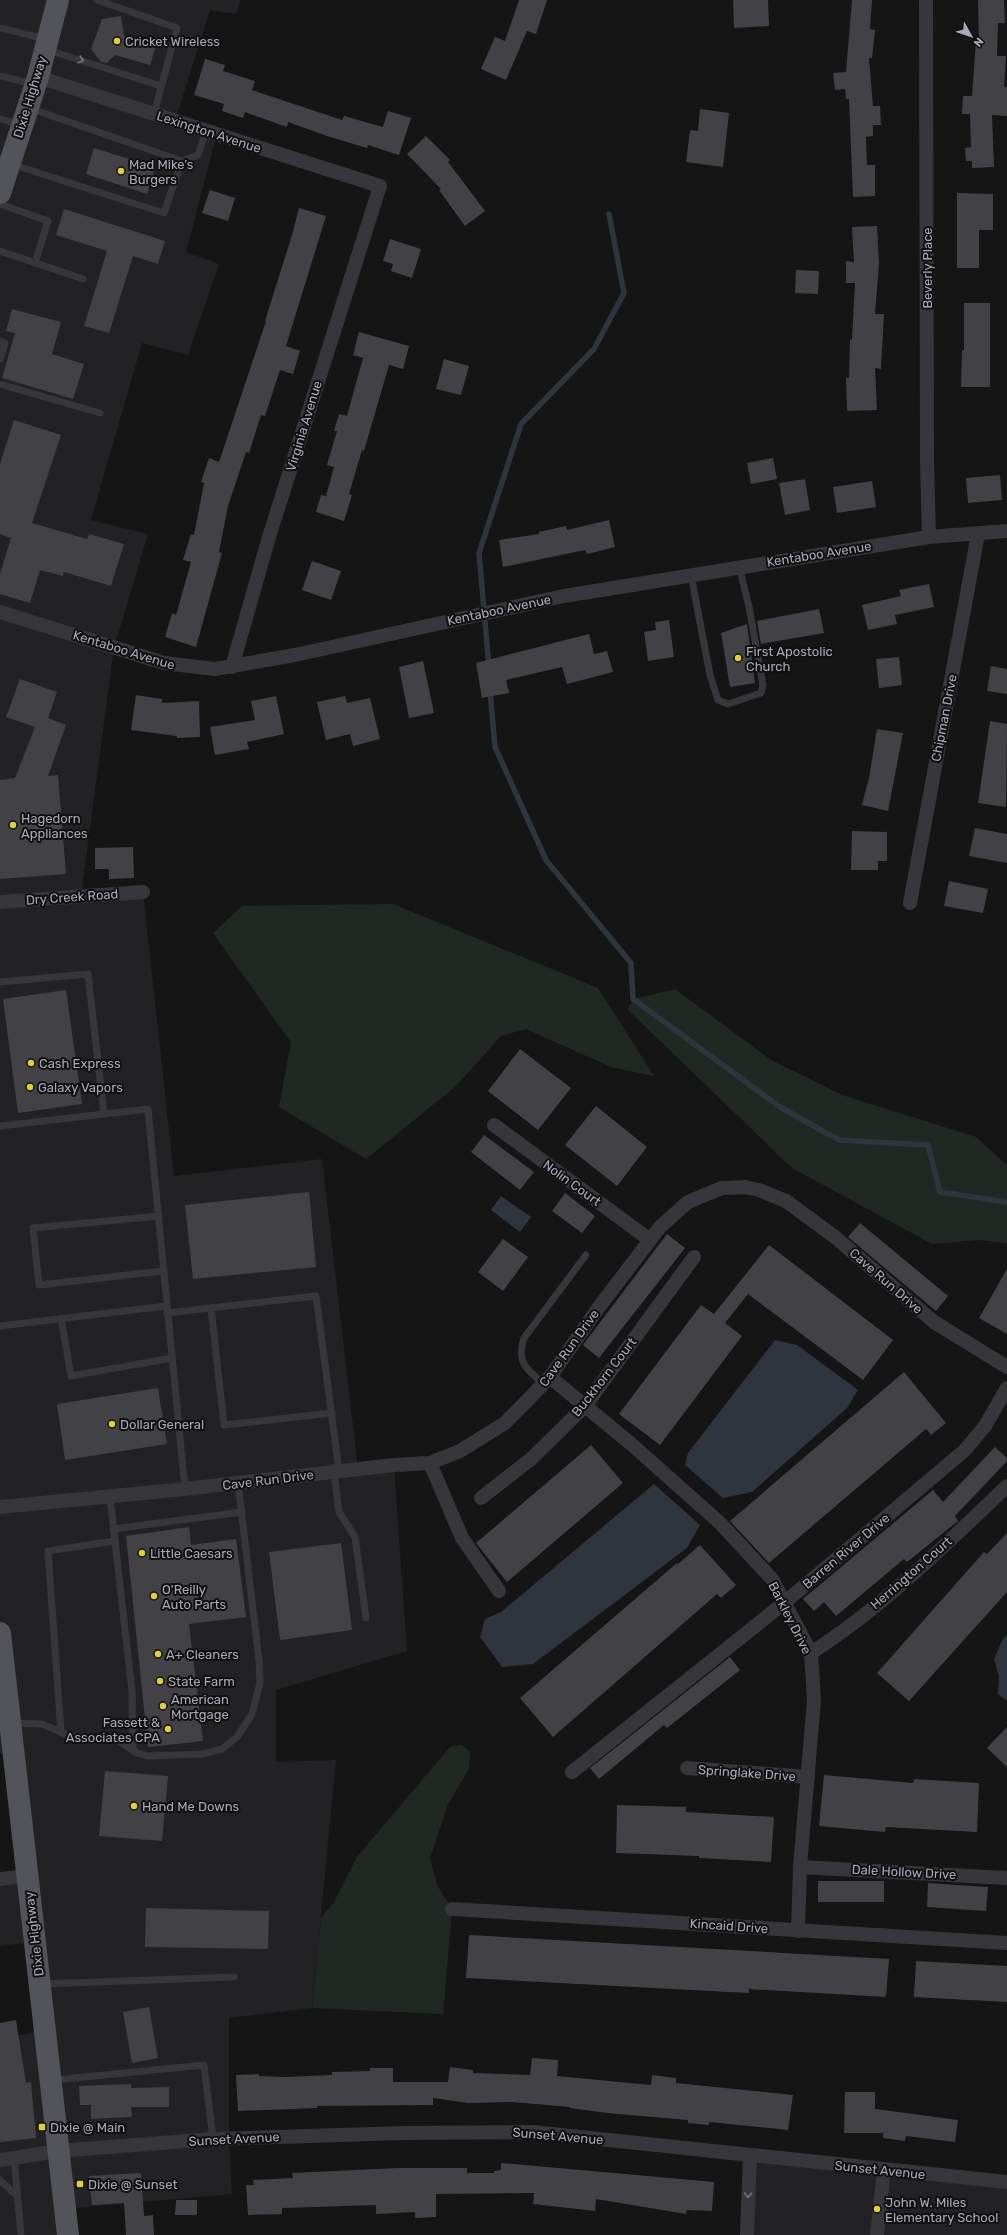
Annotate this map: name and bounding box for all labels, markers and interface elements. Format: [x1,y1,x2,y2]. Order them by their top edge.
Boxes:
north arrow [951,16,991,56]
place label: Cricket Wireless [125,34,220,49]
text: N [971,35,986,49]
marker: Cricket Wireless [112,36,122,46]
street label: Dixie Highway [10,54,51,140]
one-way arrow [77,55,84,64]
street label: Lexington Avenue [155,108,263,157]
place label: Mad Mike’s Burgers [129,157,194,188]
marker: Mad Mike’s Burgers [116,166,126,176]
street label: Beverly Place [920,227,935,309]
street label: Virginia Avenue [283,379,326,473]
street label: Kentaboo Avenue [766,538,872,570]
street label: Kentaboo Avenue [446,592,552,628]
street label: Kentaboo Avenue [71,627,177,673]
place label: First Apostolic Church [746,644,833,674]
marker: First Apostolic Church [733,653,743,663]
street label: Chipman Drive [928,673,960,763]
place label: Hagedorn Appliances [21,811,88,841]
marker: Hagedorn Appliances [8,820,18,830]
street label: Dry Creek Road [25,886,119,908]
place label: Cash Express [39,1056,121,1071]
marker: Cash Express [26,1058,36,1068]
place label: Galaxy Vapors [38,1080,123,1095]
marker: Galaxy Vapors [25,1082,35,1092]
street label: Nolin Court [540,1157,604,1209]
street label: Cave Run Drive [846,1245,926,1317]
street label: Cave Run Drive [536,1306,602,1390]
street label: Buckhorn Court [569,1335,639,1419]
place label: Dollar General [120,1417,204,1432]
marker: Dollar General [107,1419,117,1429]
street label: Cave Run Drive [222,1467,314,1493]
street label: Barren River Drive [799,1510,893,1592]
street label: Herrington Court [867,1534,955,1613]
place label: Little Caesars [150,1546,233,1561]
marker: Little Caesars [137,1548,147,1558]
street label: Barkley Drive [765,1579,815,1657]
place label: O'Reilly Auto Parts [162,1582,227,1612]
marker: O'Reilly Auto Parts [149,1591,159,1601]
place label: A+ Cleaners [166,1647,239,1662]
marker: A+ Cleaners [153,1649,163,1659]
place label: State Farm [168,1674,235,1689]
marker: State Farm [155,1676,165,1686]
place label: American Mortgage [171,1692,229,1723]
marker: American Mortgage [158,1701,168,1711]
place label: Fassett & Associates CPA [66,1715,160,1745]
marker: Fassett & Associates CPA [163,1724,173,1734]
street label: Springlake Drive [698,1762,796,1785]
place label: Hand Me Downs [142,1799,240,1814]
marker: Hand Me Downs [129,1801,139,1811]
street label: Dale Hollow Drive [851,1862,957,1882]
street label: Dixie Highway [21,1891,48,1977]
street label: Kincaid Drive [689,1916,769,1936]
place label: Dixie @ Main [50,2120,125,2135]
marker: Dixie @ Main [37,2122,47,2132]
street label: Sunset Avenue [512,2125,604,2147]
street label: Sunset Avenue [188,2129,280,2149]
street label: Sunset Avenue [834,2158,926,2182]
place label: Dixie @ Sunset [88,2177,177,2192]
marker: Dixie @ Sunset [75,2179,85,2189]
one-way arrow [744,2192,753,2198]
place label: John W. Miles Elementary School [885,2195,998,2225]
marker: John W. Miles Elementary School [872,2204,882,2214]

